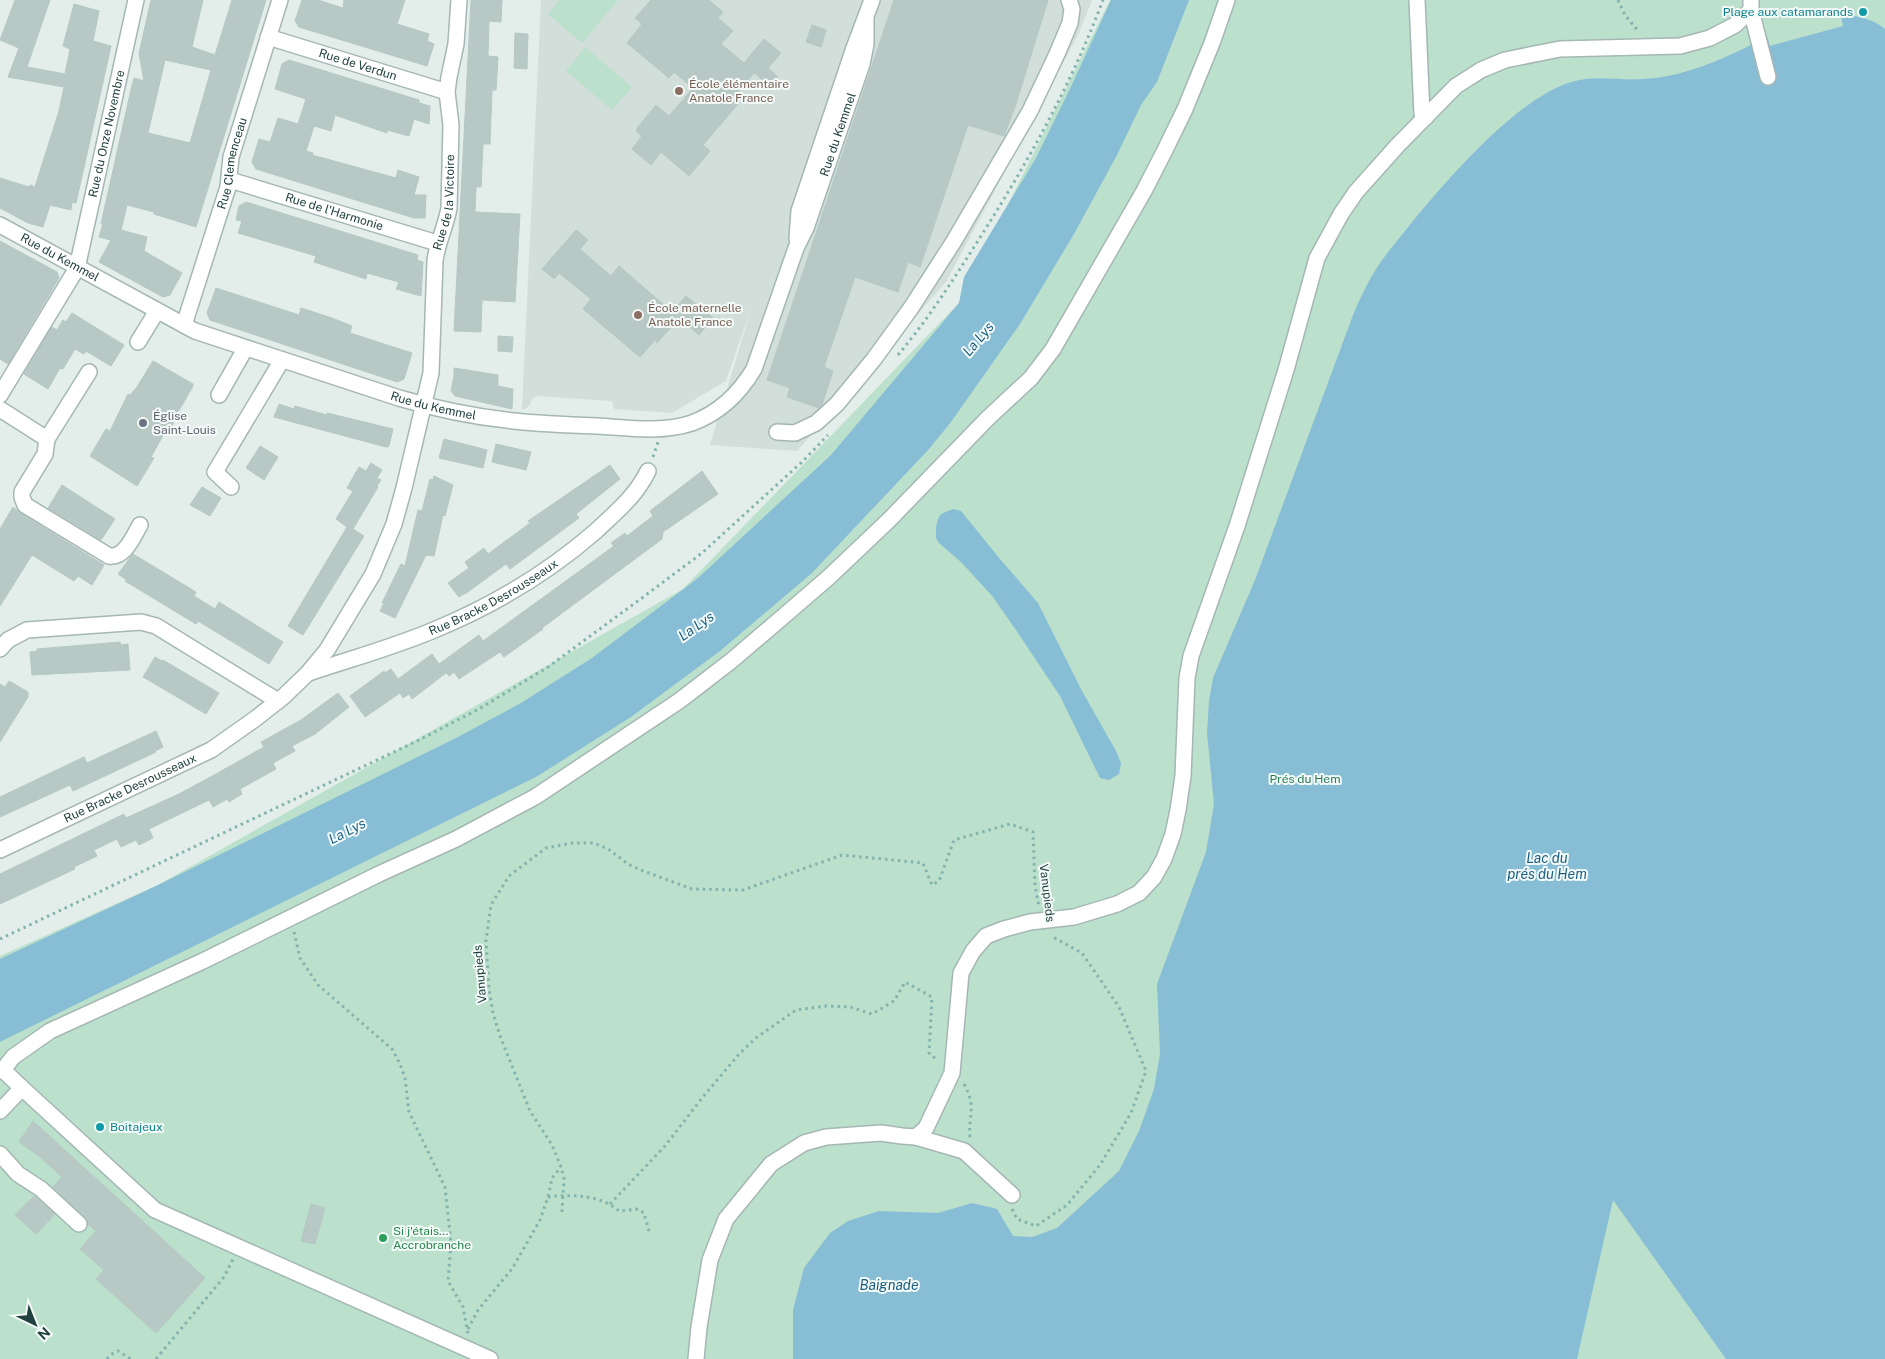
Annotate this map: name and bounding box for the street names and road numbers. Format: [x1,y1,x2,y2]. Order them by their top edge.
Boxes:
street label: Rue de Verdun [317,46,399,83]
street label: Rue du Onze Novembre [86,69,127,199]
street label: Rue du Kemmel [817,91,859,178]
street label: Rue Clemenceau [214,116,250,211]
street label: Rue de la Victoire [430,154,457,252]
street label: Rue de l'Harmonie [284,190,385,233]
street label: Rue du Kemmel [18,230,102,285]
street label: Rue du Kemmel [389,389,478,423]
street label: Rue Bracke Desrousseaux [427,556,561,638]
street label: Rue Bracke Desrousseaux [62,751,199,826]
street label: Vanupieds [1036,863,1058,923]
street label: Vanupieds [470,944,490,1004]

